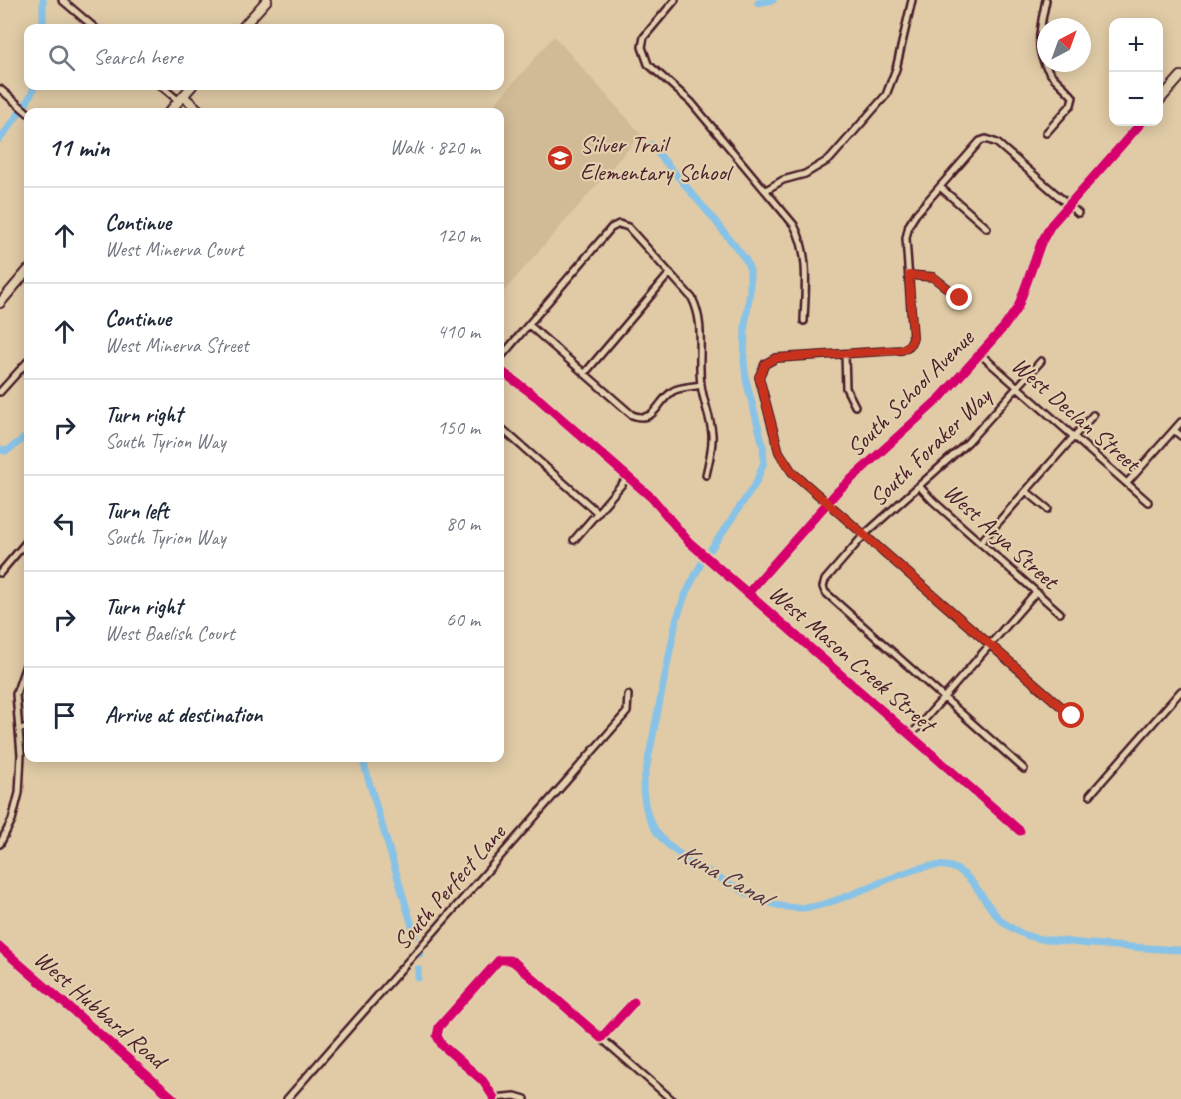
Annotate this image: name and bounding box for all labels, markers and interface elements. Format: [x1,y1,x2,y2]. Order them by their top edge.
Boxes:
north arrow [1037,18,1091,72]
map controls [1109,18,1163,126]
button: + [1109,18,1163,72]
search box [24,24,504,90]
icon: search [45,41,78,74]
text: Search here [93,43,183,71]
button: − [1109,72,1163,126]
place label: Silver Trail Elementary School [580,129,734,187]
text: 11 min [48,131,110,164]
text: Walk · 820 m [390,135,480,160]
school or university icon: Silver Trail Elementary School [545,143,575,173]
text: Continue [105,209,171,237]
icon: ahead [48,219,81,252]
text: 120 m [437,223,480,248]
text: West Minerva Court [105,237,243,262]
route end [946,284,972,310]
text: Continue [105,305,171,333]
icon: ahead [48,315,81,348]
text: 410 m [437,319,480,344]
street label: South School Avenue [840,322,981,463]
text: West Minerva Street [105,333,249,358]
street label: West Declan Street [1006,350,1148,479]
street label: South Foraker Way [863,380,998,513]
text: Turn right [105,401,182,429]
icon: right [48,411,81,444]
text: 150 m [437,415,480,440]
text: South Tyrion Way [105,429,225,454]
street label: West Arya Street [937,477,1066,597]
text: Turn left [105,497,169,525]
icon: left [48,507,81,540]
text: 80 m [446,511,480,536]
text: South Tyrion Way [105,525,225,550]
street label: West Mason Creek Street [763,578,943,740]
text: Turn right [105,593,182,621]
icon: right [48,603,81,636]
text: 60 m [446,607,480,632]
text: West Baelish Court [105,621,235,646]
icon: arrive [48,699,81,732]
text: Arrive at destination [105,701,262,729]
route start [1058,702,1084,728]
street label: South Perfect Lane [386,817,513,956]
water label: Kuna Canal [672,836,783,917]
street label: West Hubbard Road [28,944,175,1077]

